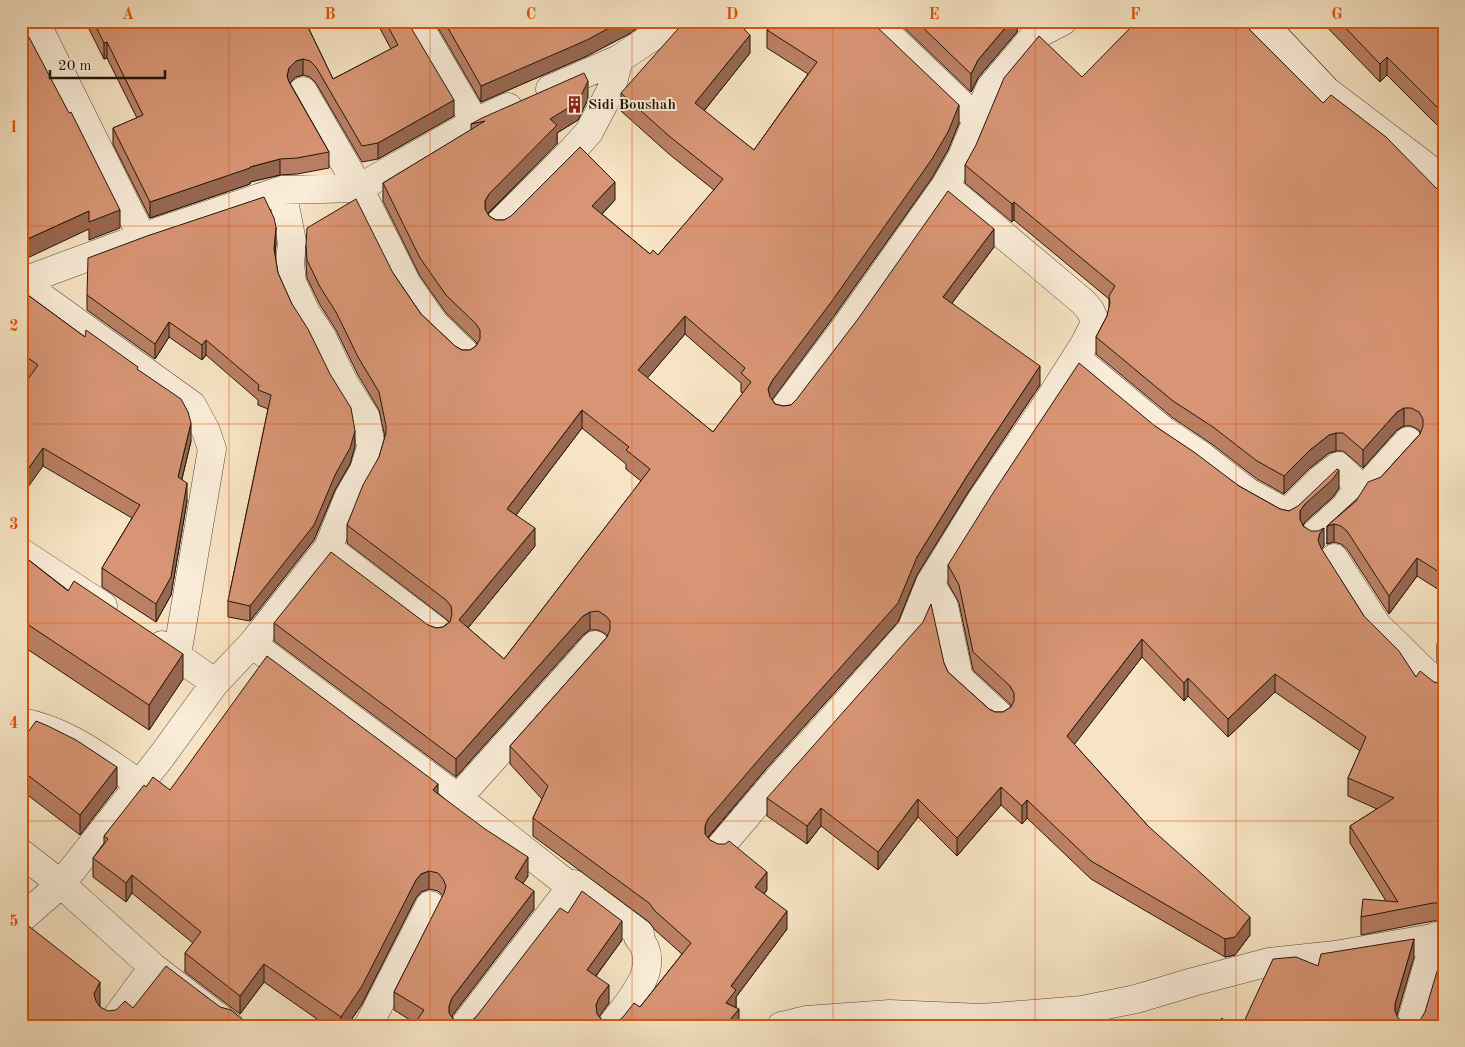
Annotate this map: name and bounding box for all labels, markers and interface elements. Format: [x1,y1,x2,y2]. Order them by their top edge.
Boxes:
text: A [122,7,134,23]
text: B [324,7,336,23]
text: C [526,7,536,23]
text: D [726,7,738,23]
text: E [928,7,940,23]
text: F [1130,7,1141,23]
text: G [1331,7,1343,23]
scale bar [50,48,165,80]
text: 20 m [58,59,92,74]
building icon: Sidi Boushah [564,94,584,114]
place label: Sidi Boushah [588,98,676,113]
text: 1 [9,120,19,136]
text: 2 [9,319,19,335]
text: 3 [9,517,19,533]
text: 4 [9,716,19,732]
text: 5 [9,914,19,930]

